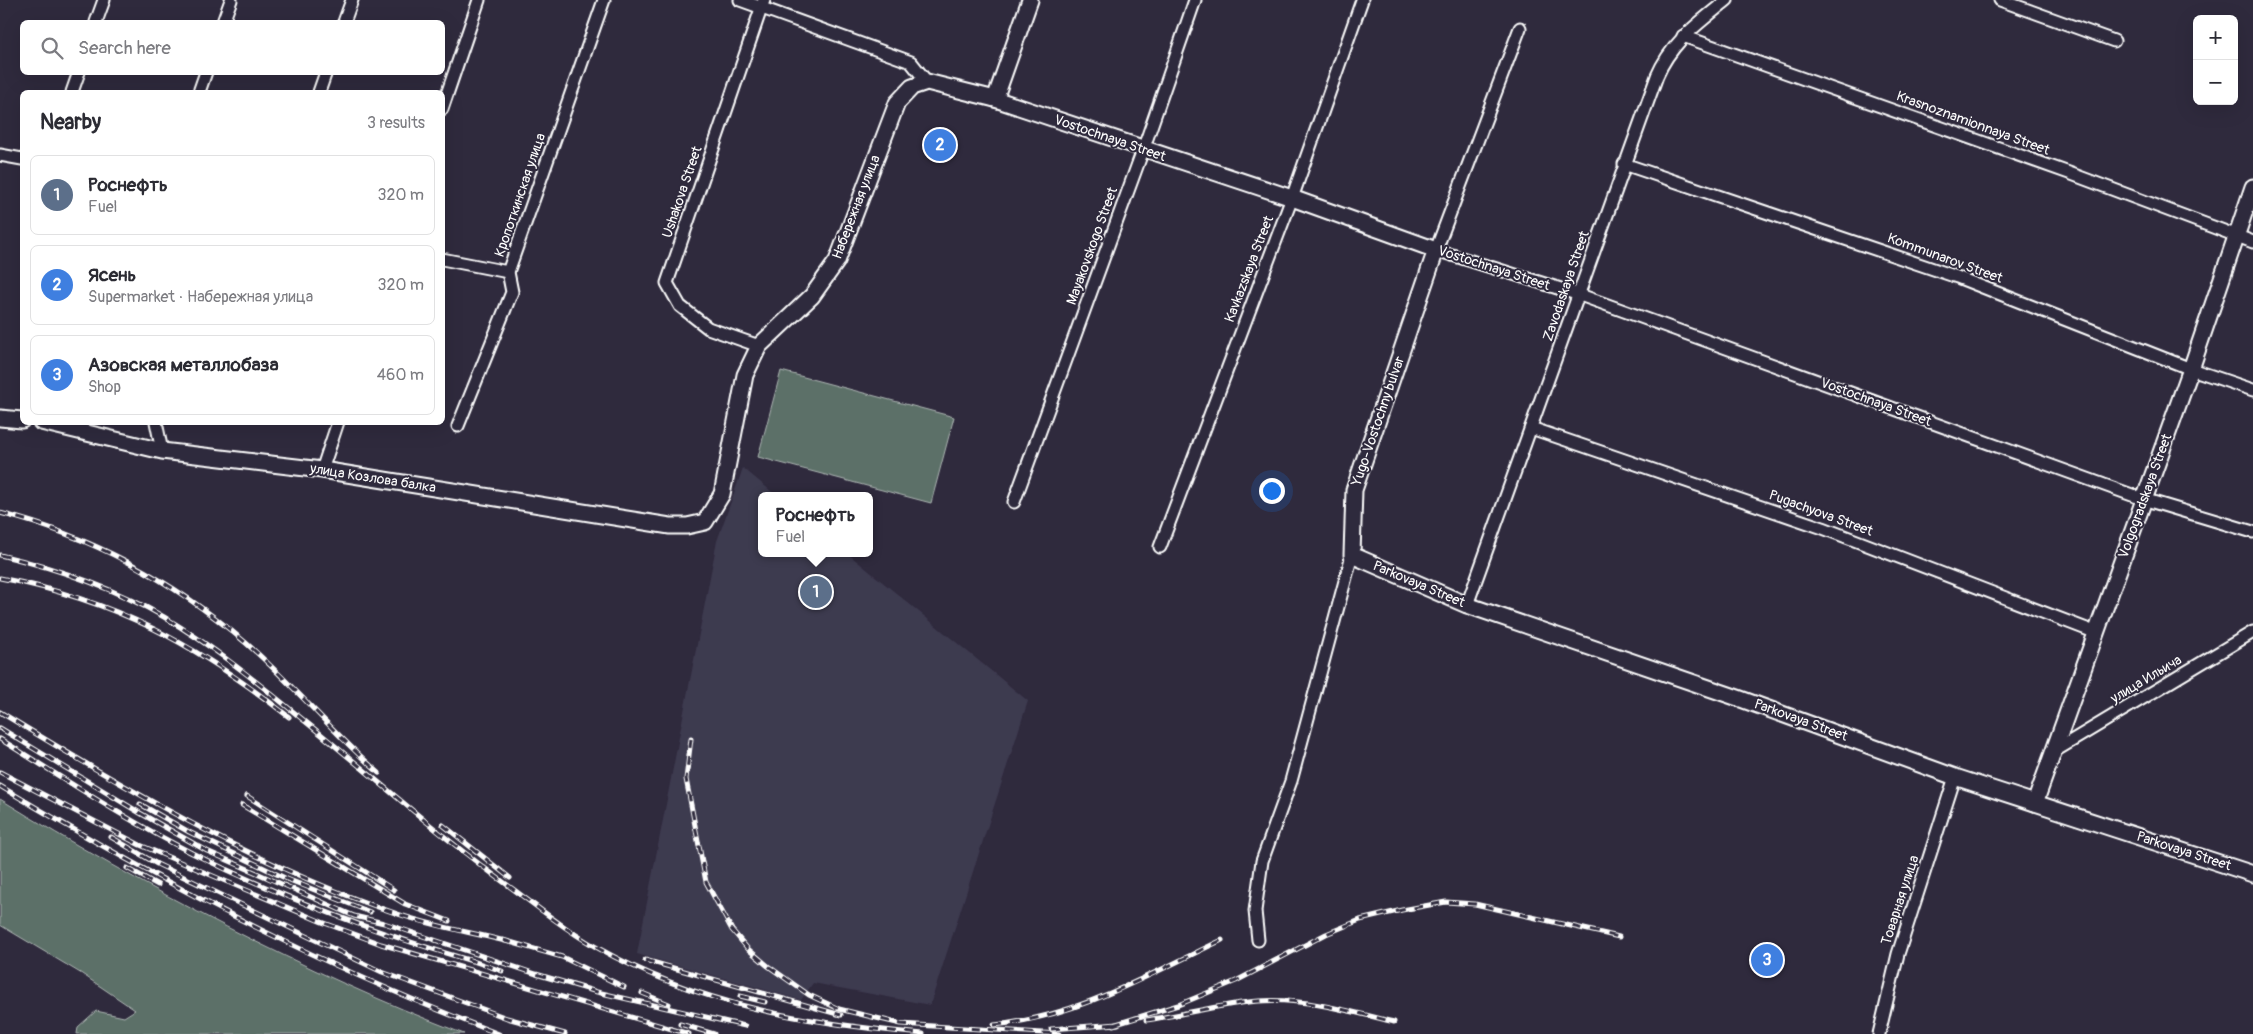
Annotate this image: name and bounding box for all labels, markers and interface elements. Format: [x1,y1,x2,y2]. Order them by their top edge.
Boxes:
map controls [2193,15,2238,105]
button: + [2193,15,2238,60]
search box [20,20,445,75]
icon: search [38,34,66,62]
text: Search here [78,36,171,60]
button: − [2193,60,2238,105]
street label: Krasnoznamionnaya Street [1894,87,2052,159]
text: Nearby [40,109,101,136]
street label: Vostochnaya Street [1052,111,1168,165]
text: 3 results [367,113,425,133]
pin: 2 [924,126,956,164]
street label: Кропоткинская улица [491,131,549,259]
street label: Ushakova Street [658,144,706,240]
street label: Набережная улица [828,152,884,262]
text: Роснефть [88,173,168,197]
text: 1 [54,185,60,205]
text: 320 m [378,185,424,205]
street label: Mayakovskogo Street [1063,185,1121,307]
text: Fuel [88,197,117,217]
street label: Kavkazskaya Street [1221,213,1277,325]
street label: Zavodaskaya Street [1539,228,1593,343]
street label: Kommunarov Street [1885,229,2005,287]
street label: Vostochnaya Street [1436,242,1553,294]
text: Ясень [88,263,136,287]
text: 2 [53,275,61,295]
text: 320 m [378,275,424,295]
text: Supermarket · Набережная улица [88,287,313,307]
text: Азовская металлобаза [88,353,279,377]
street label: Yugo-Vostochny bulvar [1347,354,1408,489]
text: 3 [53,365,61,385]
text: 460 m [377,365,424,385]
street label: Vostochnaya Street [1818,374,1934,430]
text: Shop [88,377,121,397]
street label: Volgogradskaya Street [2115,431,2176,561]
street label: улица Козлова балка [308,459,437,496]
your location [1259,478,1285,504]
street label: Pugachyova Street [1767,486,1876,540]
popup [758,492,873,557]
text: Роснефть [776,503,855,527]
text: Fuel [776,527,805,547]
street label: Parkovaya Street [1370,557,1468,611]
pin: 1 [800,573,832,611]
street label: улица Ильича [2107,651,2185,707]
street label: Parkovaya Street [1752,695,1850,745]
street label: Parkovaya Street [2135,828,2234,874]
street label: Товарная улица [1878,853,1922,947]
pin: 3 [1751,941,1783,979]

